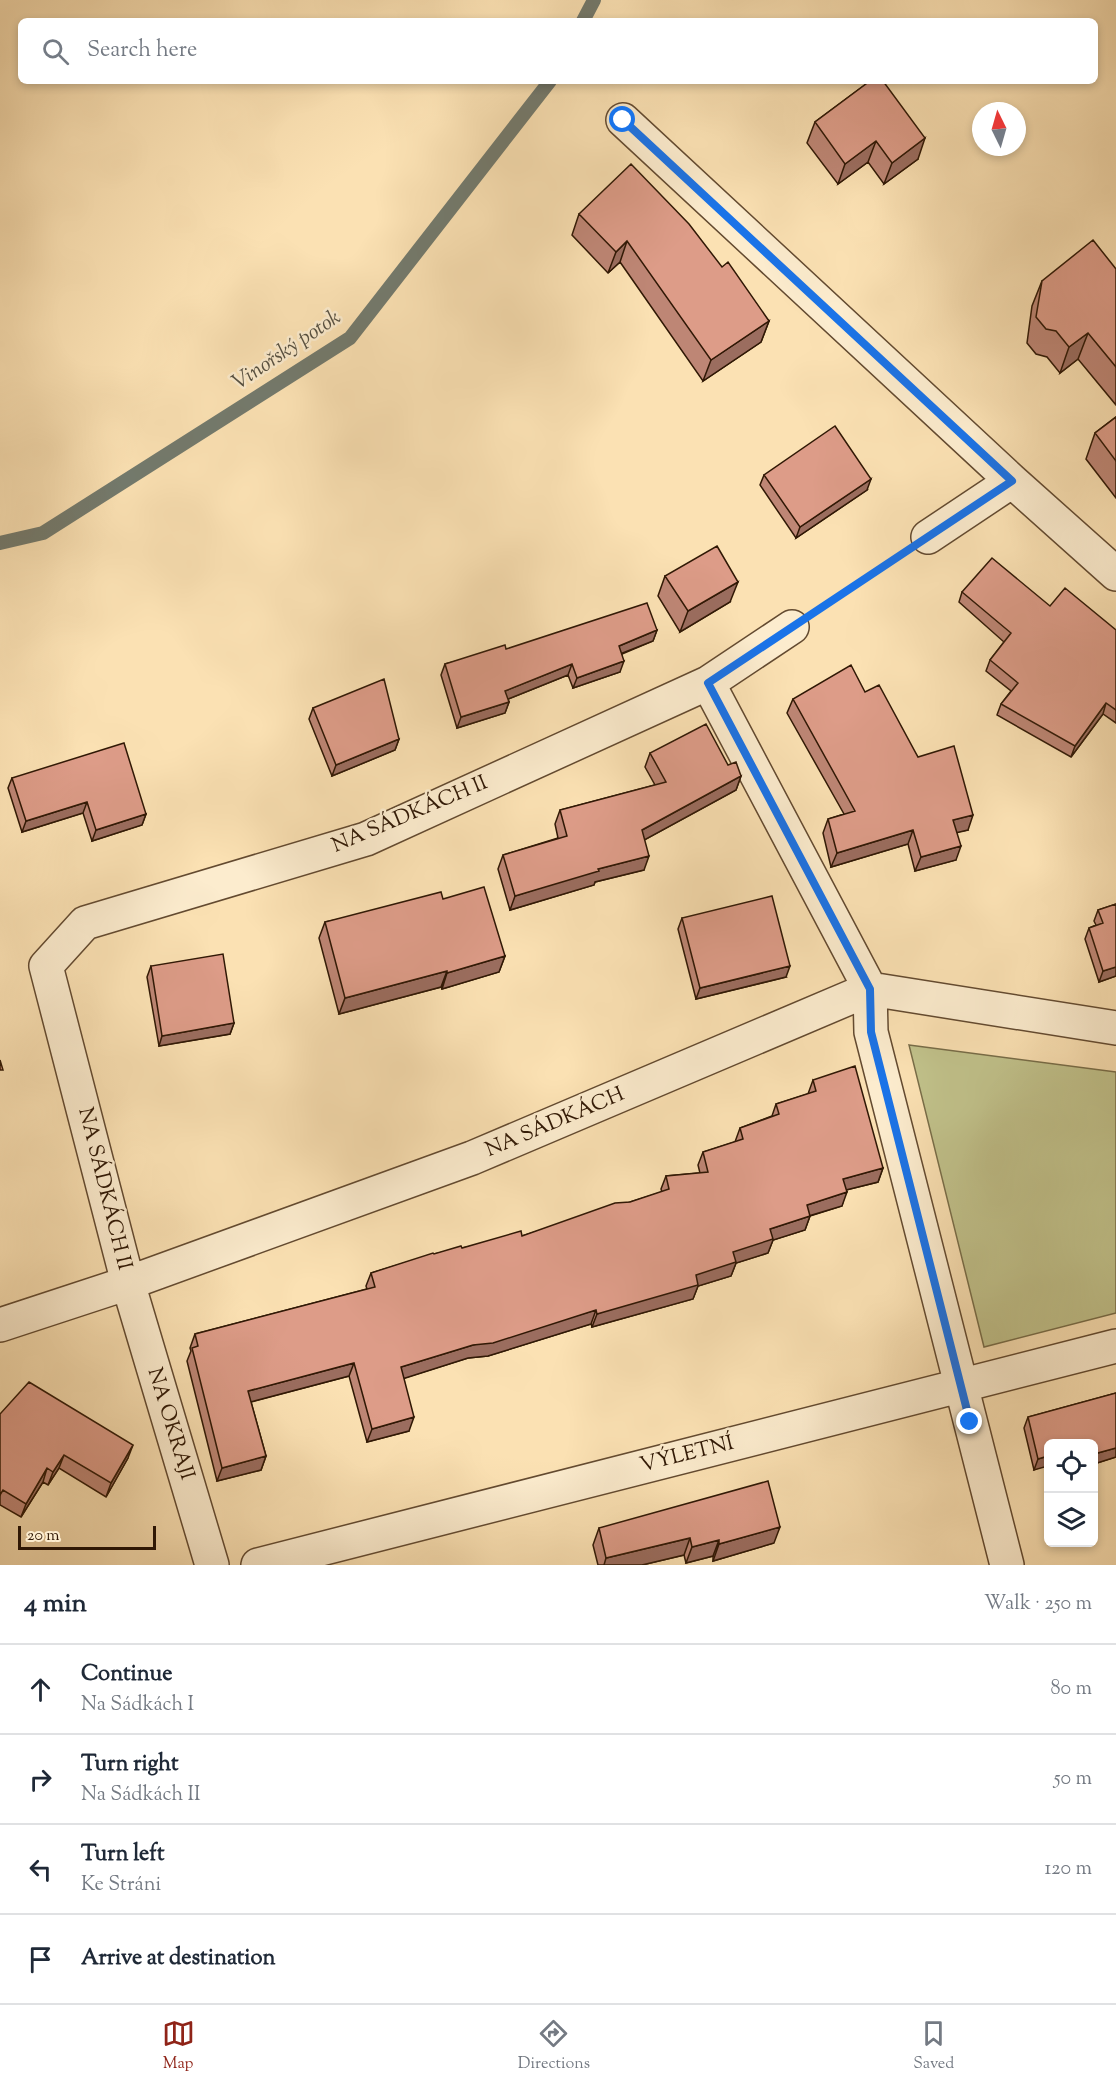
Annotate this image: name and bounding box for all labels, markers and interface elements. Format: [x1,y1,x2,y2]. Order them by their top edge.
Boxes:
search box [18,18,1098,84]
icon: search [39,35,72,68]
text: Search here [87,35,197,67]
north arrow [972,102,1026,156]
route start [609,106,635,132]
water label: Vinořský potok [226,303,348,399]
street label: NA SÁDKÁCH II [327,769,493,861]
street label: NA SÁDKÁCH [481,1080,629,1166]
street label: NA SÁDKÁCH II [69,1105,139,1274]
street label: NA OKRAJI [139,1364,201,1484]
route end [956,1408,982,1434]
street label: VÝLETNÍ [637,1429,737,1481]
map controls [1044,1439,1098,1547]
button: locate [1044,1439,1098,1493]
button: layers [1044,1493,1098,1547]
scale bar [18,1523,156,1550]
text: 20 m [27,1525,60,1548]
text: 4 min [24,1586,87,1623]
text: Walk · 250 m [984,1590,1092,1619]
text: Continue [81,1659,172,1691]
icon: ahead [24,1673,57,1706]
text: 80 m [1051,1675,1092,1704]
text: Na Sádkách I [81,1691,194,1720]
text: Turn right [81,1749,178,1781]
icon: right [24,1763,57,1796]
text: 50 m [1054,1765,1092,1794]
text: Na Sádkách II [81,1781,201,1810]
text: Turn left [81,1839,164,1871]
icon: left [24,1853,57,1886]
text: 120 m [1044,1855,1092,1884]
text: Ke Stráni [81,1871,161,1900]
icon: arrive [24,1943,57,1976]
text: Arrive at destination [81,1943,276,1975]
tab: Map [162,2017,195,2076]
tab: Directions [518,2017,590,2076]
tab: Saved [913,2017,954,2076]

